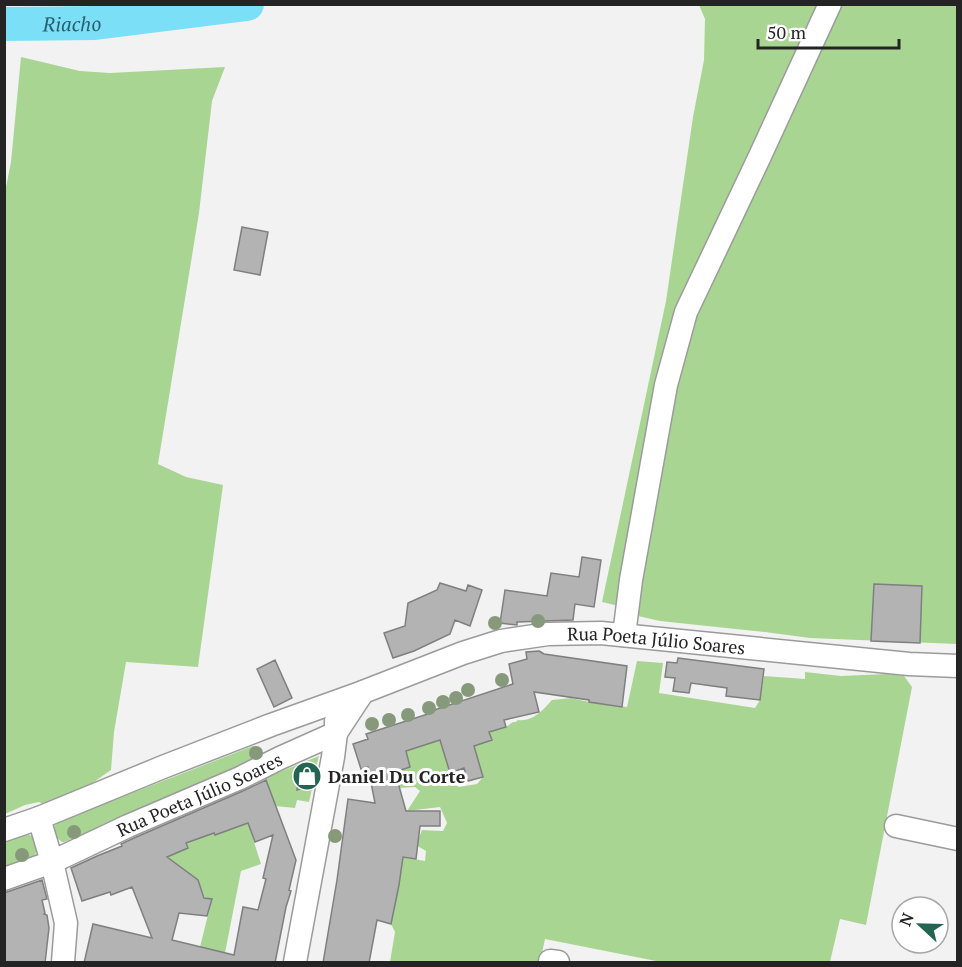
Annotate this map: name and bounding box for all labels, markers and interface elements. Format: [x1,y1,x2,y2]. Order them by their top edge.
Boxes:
water label: Riacho [42,9,103,37]
scale bar [758,12,899,50]
text: 50 m [767,20,807,44]
street label: Rua Poeta Júlio Soares [567,621,746,659]
street label: Rua Poeta Júlio Soares [113,747,286,842]
shop icon: Daniel Du Corte [291,760,323,792]
place label: Daniel Du Corte [328,764,466,788]
north arrow [890,895,950,955]
text: N [894,910,919,929]

